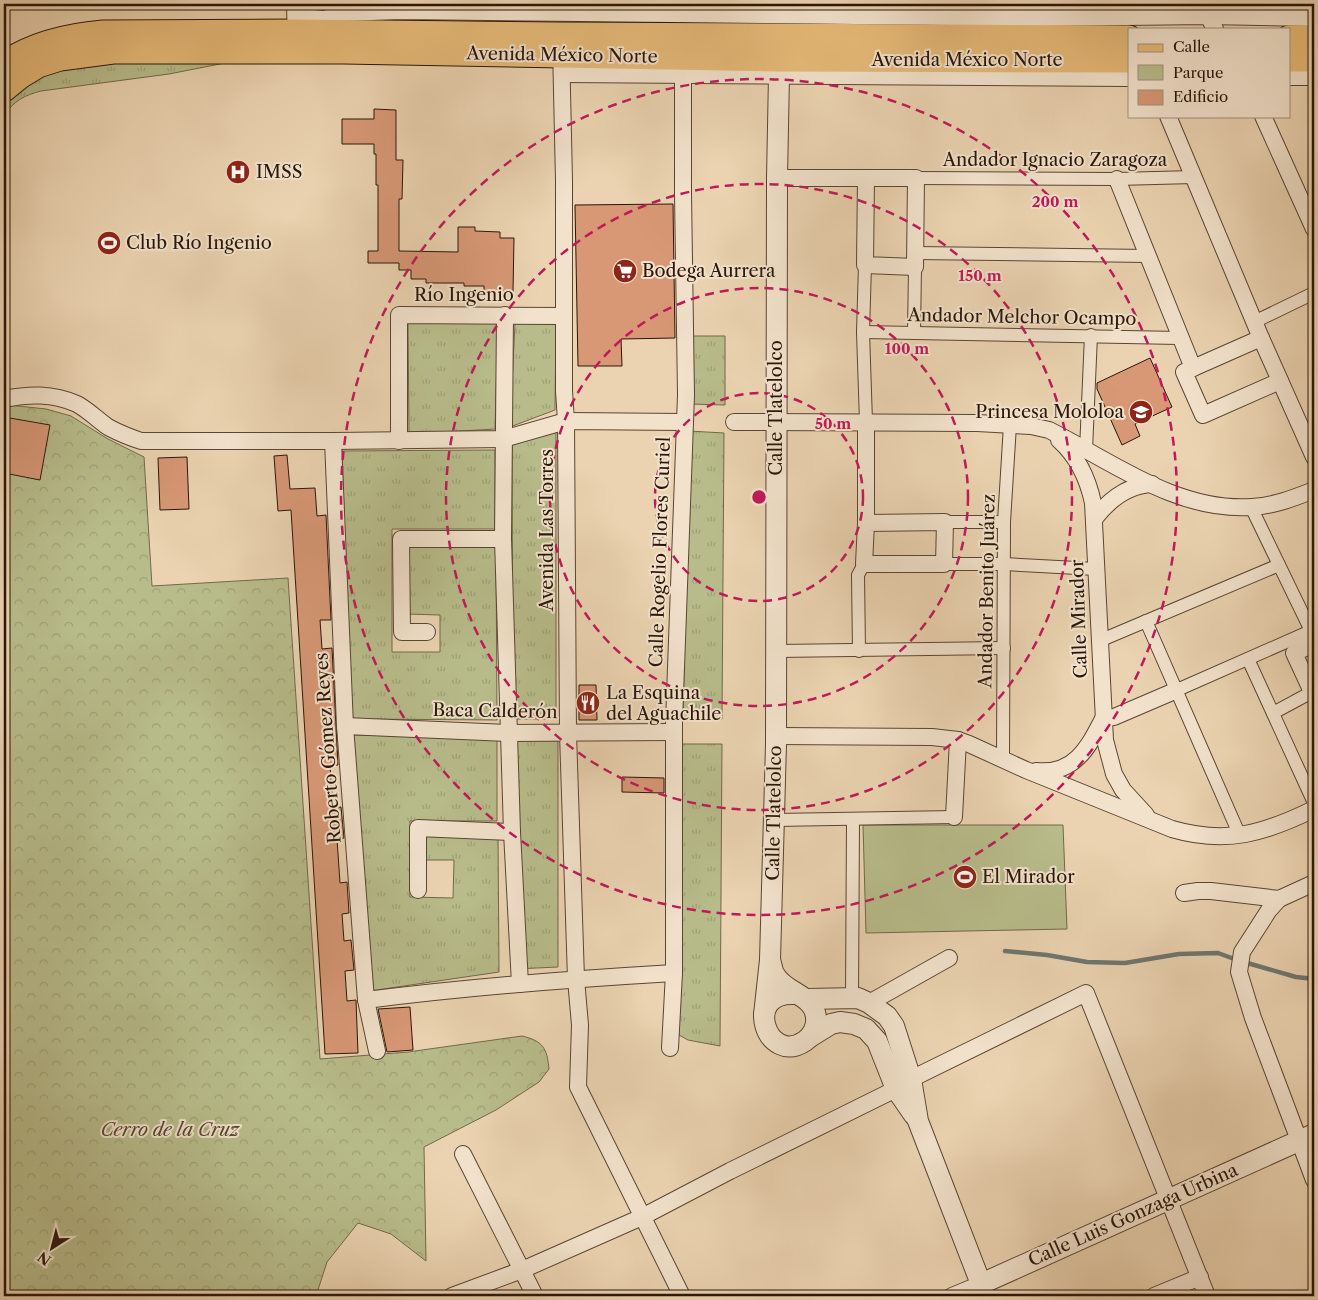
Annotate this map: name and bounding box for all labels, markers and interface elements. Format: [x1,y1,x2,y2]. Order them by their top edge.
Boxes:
legend [1128,28,1290,118]
text: Calle [1173,37,1210,56]
street label: Avenida México Norte [465,42,658,68]
street label: Avenida México Norte [870,49,1063,71]
text: Parque [1173,63,1223,82]
text: Edificio [1173,87,1228,106]
street label: Andador Ignacio Zaragoza [942,149,1168,171]
hospital icon: IMSS [225,159,251,185]
place label: IMSS [256,161,303,183]
text: 200 m [1032,192,1078,211]
sports icon: Club Río Ingenio [96,230,122,256]
place label: Club Río Ingenio [126,232,272,254]
supermarket icon: Bodega Aurrera [612,258,638,284]
place label: Bodega Aurrera [642,260,776,282]
text: 150 m [958,266,1002,285]
street label: Río Ingenio [414,284,514,306]
street label: Andador Melchor Ocampo [906,304,1137,330]
text: 100 m [885,339,929,358]
street label: Calle Tlatelolco [765,340,787,476]
school or university icon: Princesa Mololoa [1128,399,1154,425]
place label: Princesa Mololoa [975,401,1125,423]
text: 50 m [815,414,851,433]
street label: Calle Rogelio Flores Curiel [645,436,675,668]
street label: Avenida Las Torres [536,449,558,612]
centre of rings [750,488,768,506]
street label: Andador Benito Juárez [974,494,1000,689]
street label: Calle Mirador [1066,559,1092,679]
street label: Roberto Gómez Reyes [310,652,346,844]
place label: La Esquina del Aguachile [606,682,721,725]
restaurant icon: La Esquina del Aguachile [575,690,601,716]
street label: Baca Calderón [432,699,558,723]
street label: Calle Tlatelolco [762,745,786,881]
sports icon: El Mirador [952,864,978,890]
place label: El Mirador [982,866,1075,888]
park label: Cerro de la Cruz [101,1119,241,1141]
street label: Calle Luis Gonzaga Urbina [1025,1159,1242,1271]
north arrow [28,1222,78,1272]
text: N [34,1248,55,1269]

